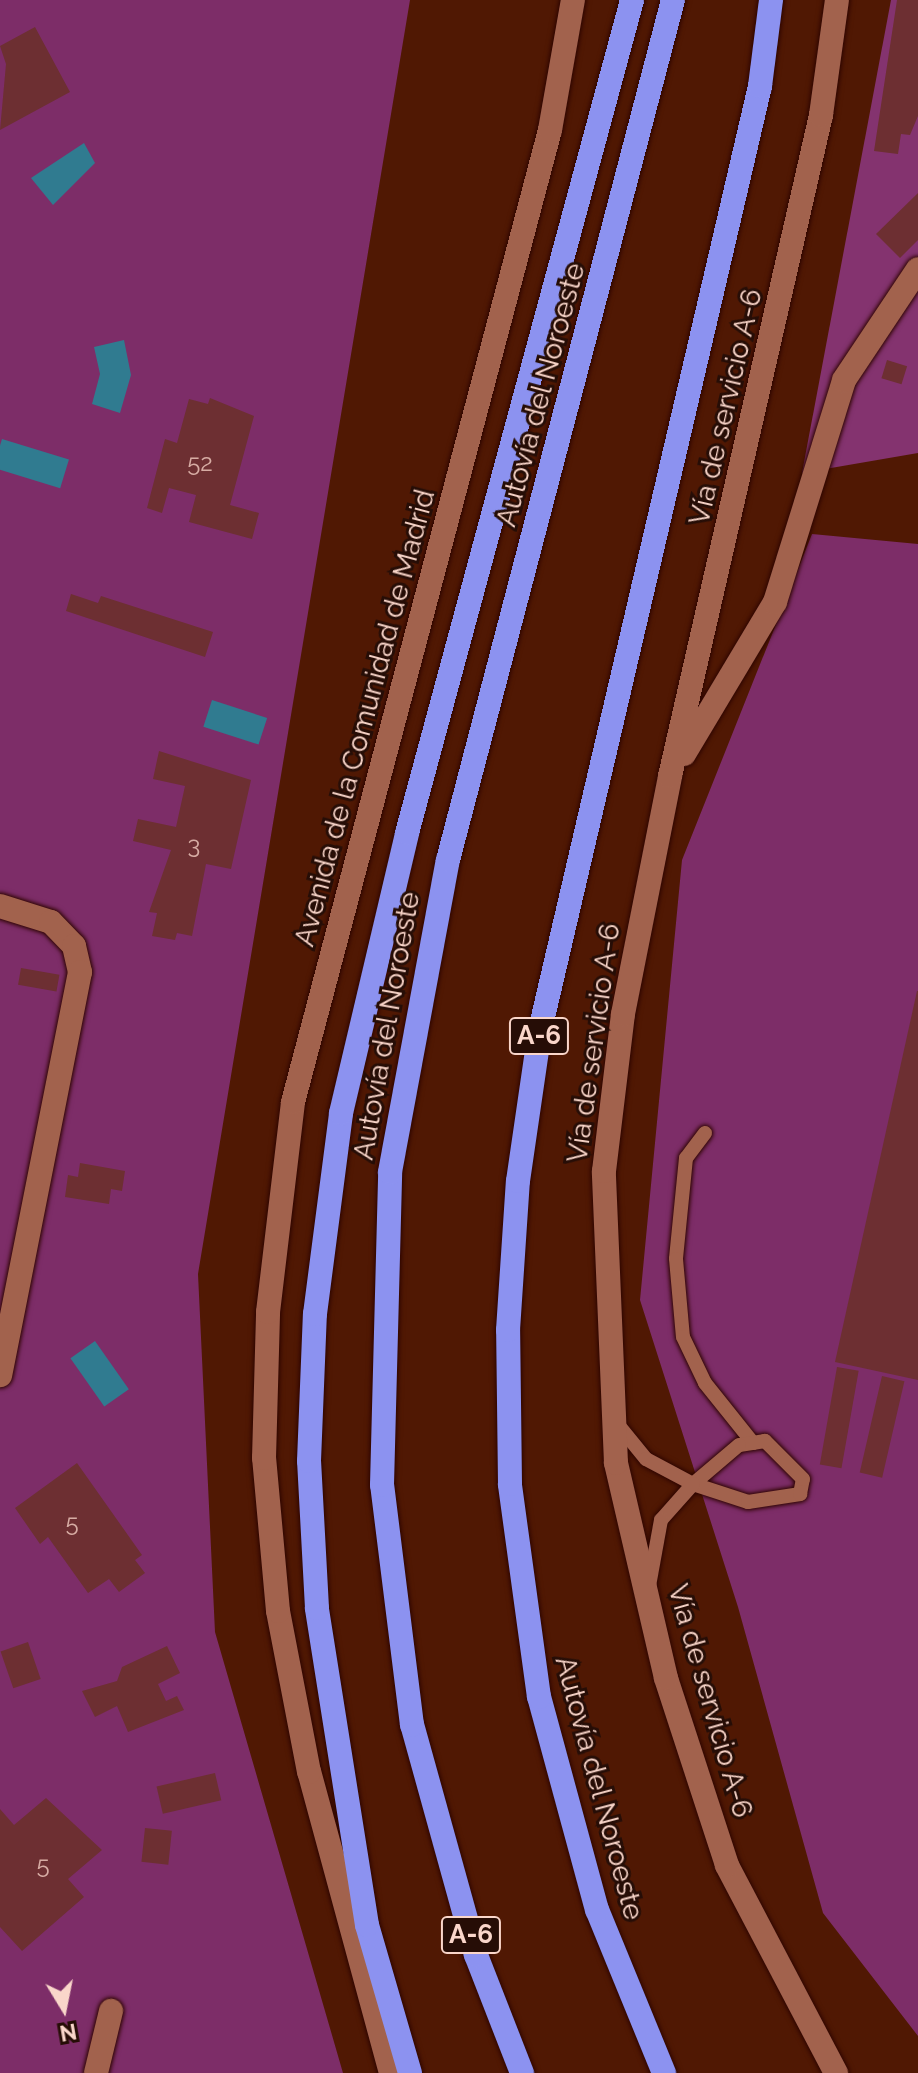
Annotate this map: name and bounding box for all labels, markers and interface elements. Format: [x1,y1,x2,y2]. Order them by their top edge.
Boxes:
street label: Autovía del Noroeste [490,259,592,531]
street label: Vía de servicio A-6 [682,285,770,529]
house number: 52 [187,449,213,477]
street label: Avenida de la Comunidad de Madrid [288,486,442,950]
house number: 3 [188,831,200,859]
street label: Autovía del Noroeste [347,889,427,1163]
street label: Vía de servicio A-6 [561,921,627,1165]
road number: A-6 [507,1014,571,1058]
house number: 5 [65,1509,79,1537]
street label: Vía de servicio A-6 [660,1580,760,1822]
street label: Autovía del Noroeste [548,1652,650,1924]
house number: 5 [36,1851,50,1879]
road number: A-6 [439,1913,503,1957]
north arrow [24,1969,104,2049]
text: N [58,2018,79,2047]

